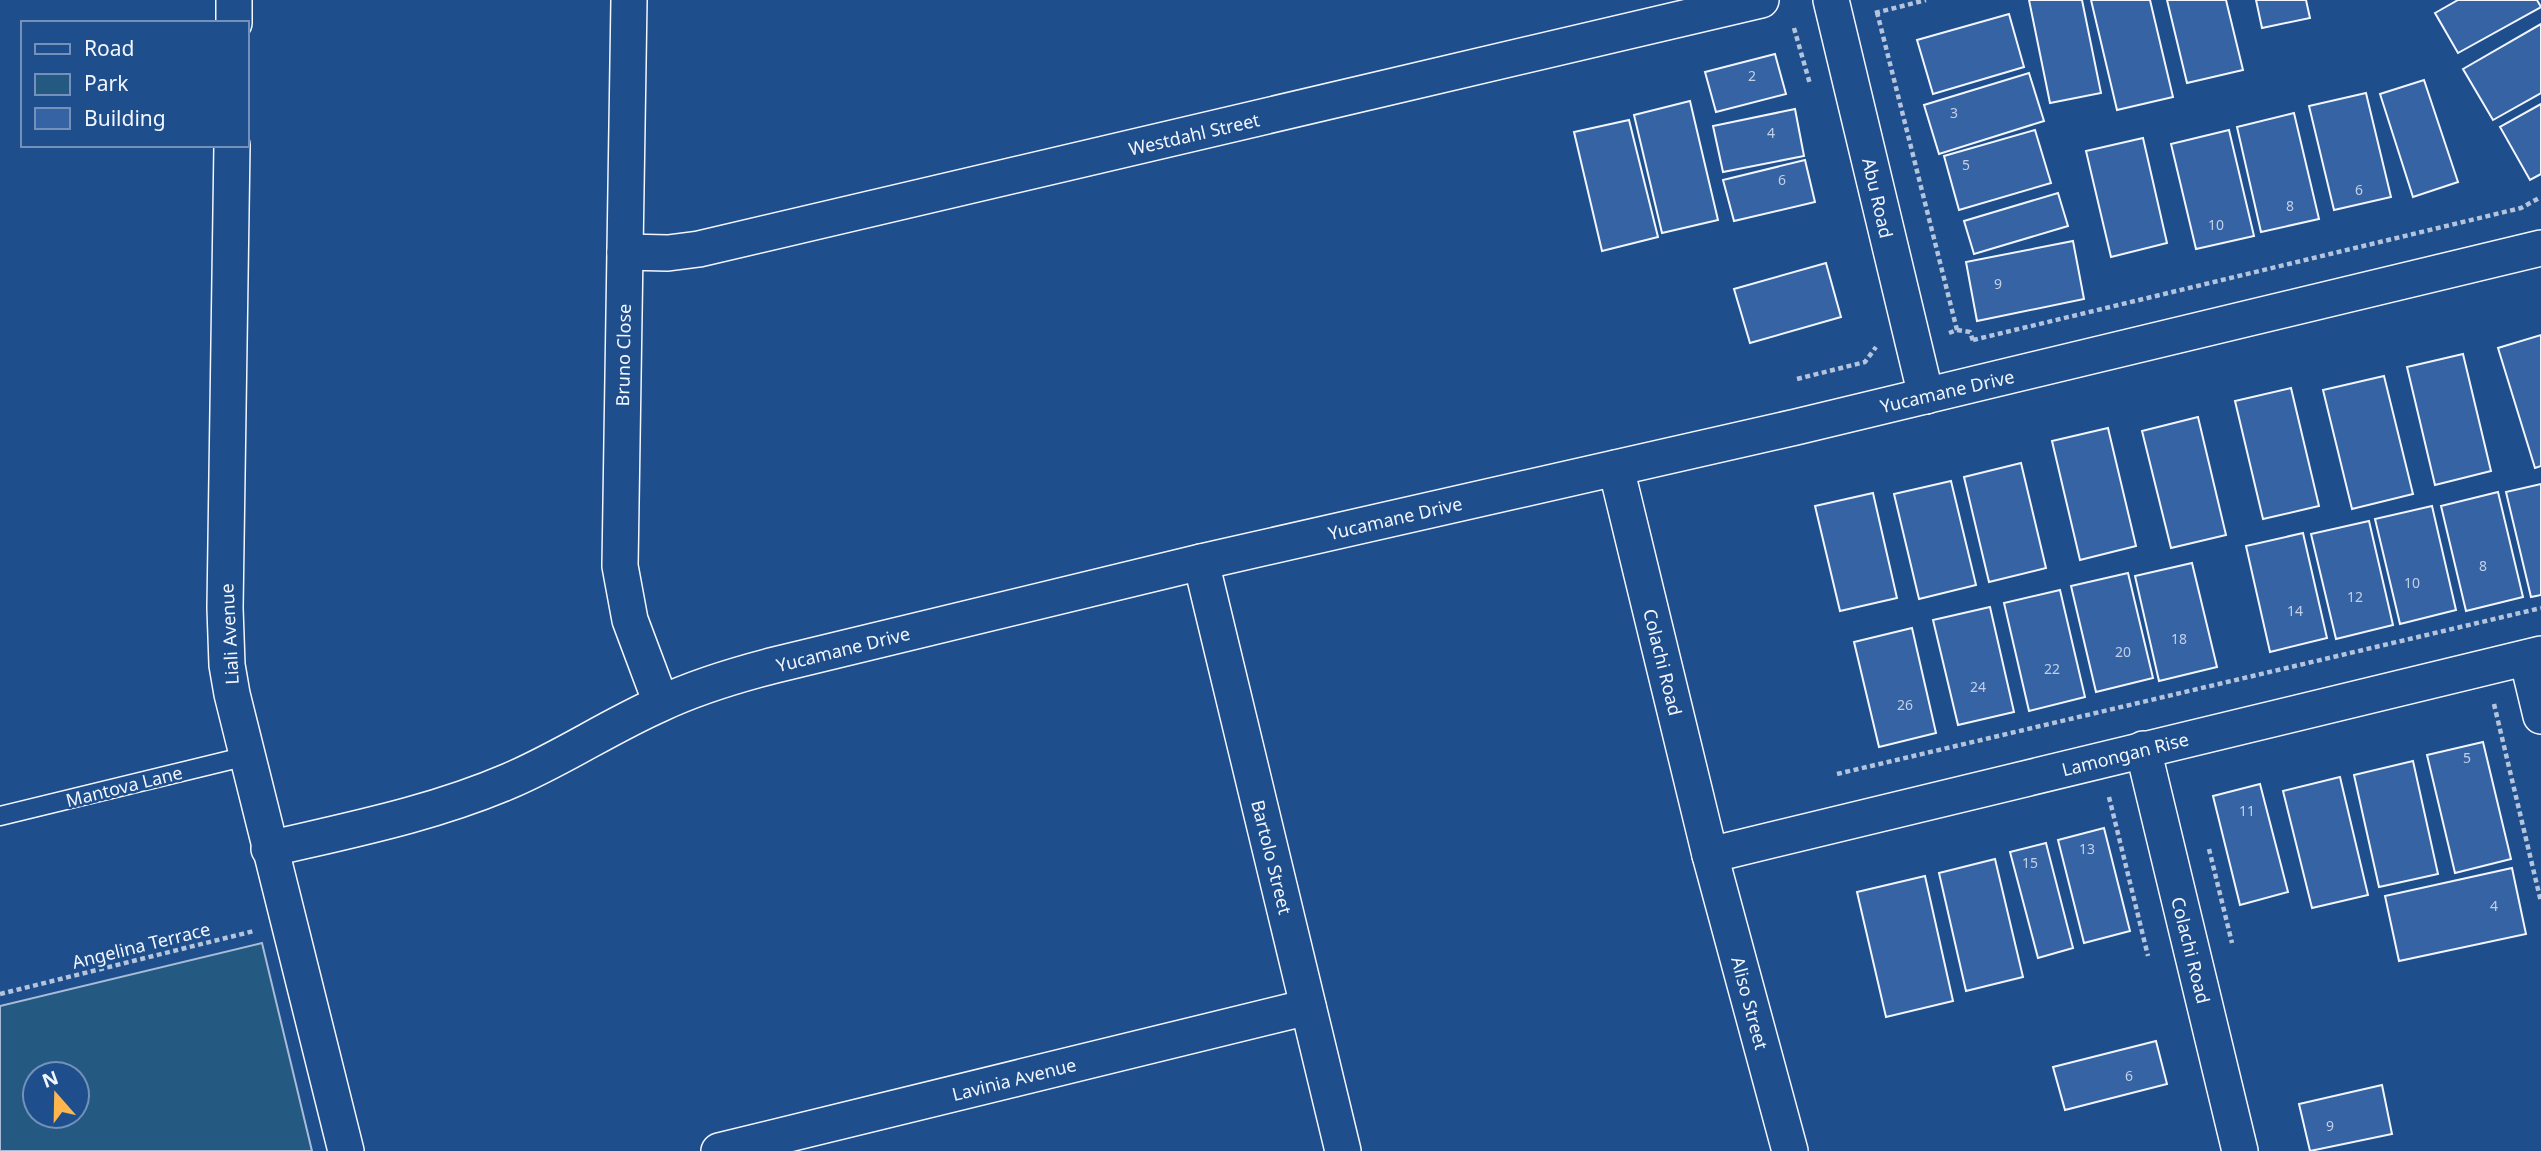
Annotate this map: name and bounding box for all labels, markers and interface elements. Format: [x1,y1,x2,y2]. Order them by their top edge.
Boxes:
legend [21,21,248,147]
text: Road [84,34,134,62]
house number: 2 [1748,66,1756,85]
text: Park [84,69,129,97]
house number: 3 [1950,103,1958,122]
text: Building [84,104,166,132]
street label: Westdahl Street [1126,107,1262,161]
house number: 4 [1767,123,1775,142]
house number: 5 [1962,155,1970,174]
street label: Abu Road [1857,156,1899,240]
house number: 6 [1778,170,1786,189]
house number: 6 [2355,180,2363,199]
house number: 8 [2286,196,2294,215]
house number: 10 [2208,215,2224,234]
house number: 9 [1994,274,2002,293]
street label: Bruno Close [610,303,636,407]
street label: Yucamane Drive [1878,364,2016,418]
street label: Yucamane Drive [1326,491,1464,545]
house number: 8 [2479,556,2487,575]
house number: 10 [2404,573,2420,592]
street label: Liali Avenue [214,583,244,685]
house number: 12 [2347,587,2363,606]
house number: 14 [2287,601,2303,620]
street label: Colachi Road [1638,606,1688,718]
street label: Yucamane Drive [774,621,912,677]
house number: 18 [2171,629,2187,648]
house number: 20 [2115,642,2131,661]
house number: 22 [2044,659,2060,678]
house number: 24 [1970,677,1986,696]
house number: 26 [1897,695,1913,714]
street label: Lamongan Rise [2059,727,2191,781]
house number: 5 [2463,748,2471,767]
street label: Mantova Lane [63,760,185,812]
street label: Bartolo Street [1246,797,1298,917]
house number: 11 [2239,801,2255,820]
house number: 13 [2079,839,2095,858]
house number: 15 [2022,853,2038,872]
street label: Colachi Road [2166,894,2216,1006]
house number: 4 [2490,896,2498,915]
street label: Angelina Terrace [70,916,212,974]
street label: Aliso Street [1726,954,1774,1053]
street label: Lavinia Avenue [949,1052,1079,1106]
north arrow [21,1060,91,1130]
text: N [38,1064,62,1094]
house number: 6 [2125,1066,2133,1085]
house number: 9 [2326,1116,2334,1135]

